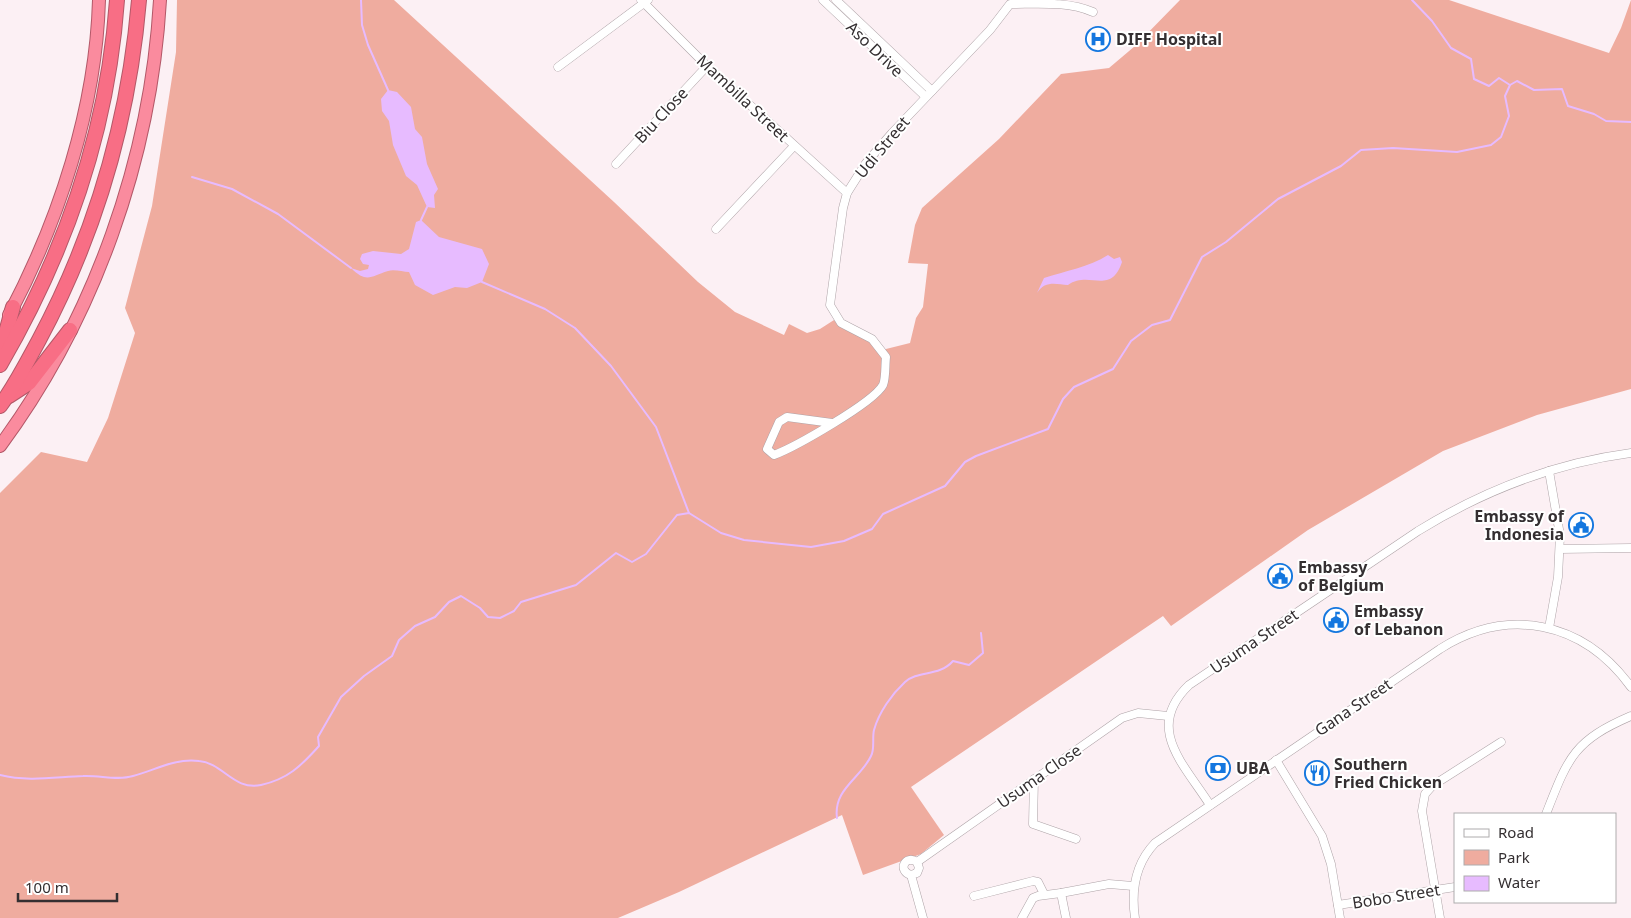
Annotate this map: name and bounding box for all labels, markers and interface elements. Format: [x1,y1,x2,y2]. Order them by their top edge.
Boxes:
street label: Aso Drive [842,16,908,82]
hospital icon: DIFF Hospital [1085,26,1111,52]
place label: DIFF Hospital [1116,28,1222,50]
street label: Mambilla Street [692,50,794,147]
street label: Biu Close [629,82,693,148]
street label: Udi Street [850,111,915,183]
place label: Embassy of Indonesia [1474,505,1565,545]
public building icon: Embassy of Indonesia [1568,512,1594,538]
place label: Embassy of Belgium [1298,556,1384,596]
public building icon: Embassy of Belgium [1267,563,1293,589]
place label: Embassy of Lebanon [1354,600,1443,640]
street label: Usuma Street [1206,603,1303,679]
public building icon: Embassy of Lebanon [1323,607,1349,633]
street label: Gana Street [1310,673,1396,741]
street label: Usuma Close [993,739,1085,813]
place label: Southern Fried Chicken [1334,753,1442,793]
bank icon: UBA [1205,755,1231,781]
place label: UBA [1236,757,1271,779]
restaurant icon: Southern Fried Chicken [1304,760,1330,786]
legend [1454,813,1616,903]
text: Road [1498,822,1534,842]
text: Park [1498,847,1530,867]
scale bar [18,870,116,902]
text: Water [1498,872,1540,892]
text: 100 m [25,877,69,897]
street label: Bobo Street [1351,878,1442,914]

